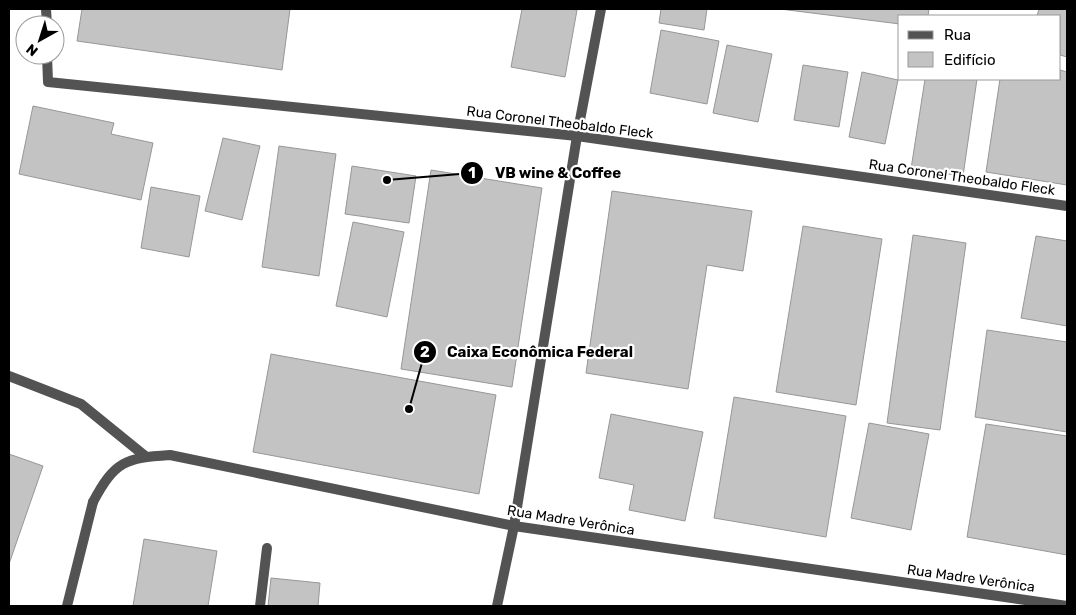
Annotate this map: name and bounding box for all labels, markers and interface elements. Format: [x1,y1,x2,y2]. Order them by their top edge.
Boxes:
north arrow [15,15,65,65]
legend [898,15,1061,80]
text: Rua [944,26,971,44]
text: N [23,40,41,59]
text: Edifício [944,51,996,69]
street label: Rua Coronel Theobaldo Fleck [466,103,655,142]
street label: Rua Coronel Theobaldo Fleck [868,156,1057,199]
callout: VB wine & Coffee [460,158,631,188]
text: 1 [468,164,476,182]
text: VB wine & Coffee [495,164,621,182]
callout: Caixa Econômica Federal [412,337,643,367]
text: 2 [420,343,430,361]
text: Caixa Econômica Federal [447,343,633,361]
street label: Rua Madre Verônica [506,502,636,539]
street label: Rua Madre Verônica [906,561,1036,596]

